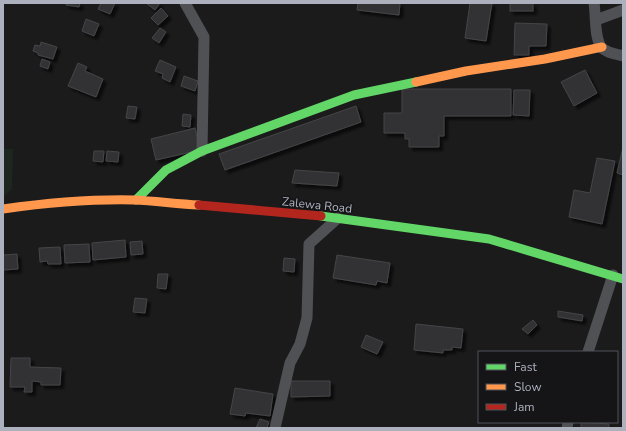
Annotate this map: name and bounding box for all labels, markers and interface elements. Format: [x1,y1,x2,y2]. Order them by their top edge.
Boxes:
street label: Zalewa Road [281,193,353,217]
legend [478,351,618,423]
text: Fast [514,359,537,375]
text: Slow [514,379,542,395]
text: Jam [513,399,535,415]

